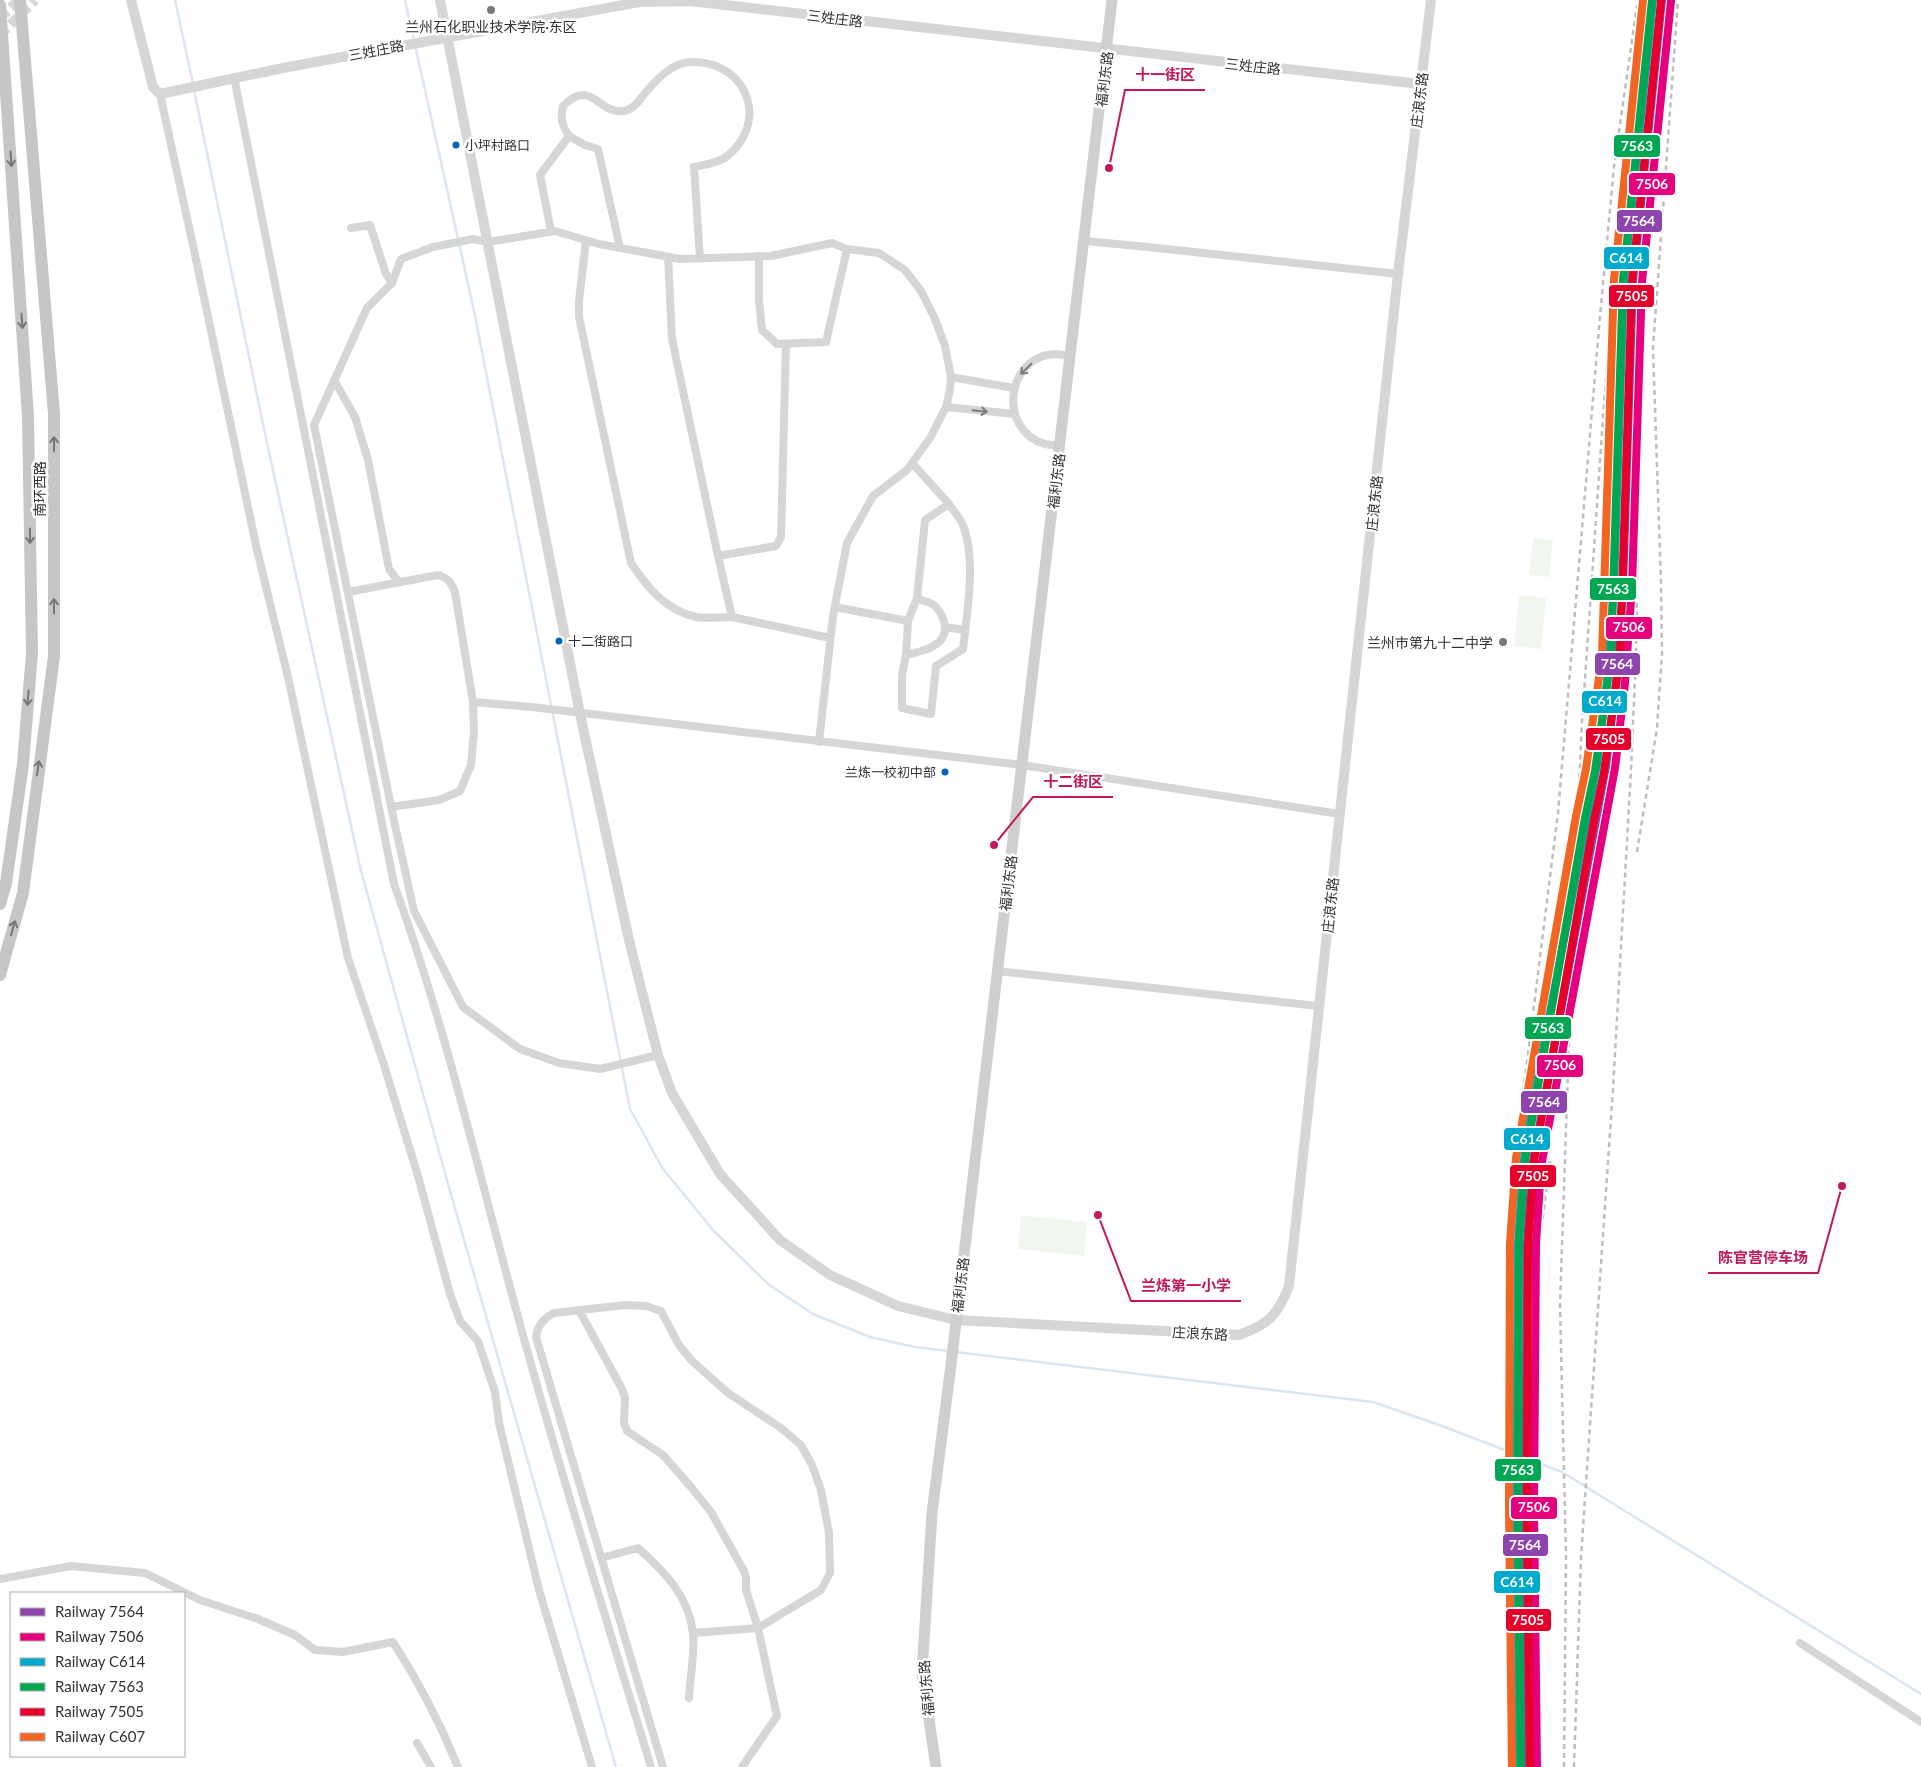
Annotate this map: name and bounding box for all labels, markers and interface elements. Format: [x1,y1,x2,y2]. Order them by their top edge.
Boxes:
marker: 兰州石化职业技术学院·东区 [485,4,497,16]
street label: 三姓庄路 [806,6,864,30]
place label: 兰州石化职业技术学院·东区 [405,18,577,35]
street label: 三姓庄路 [347,36,405,64]
street label: 福利东路 [1092,50,1116,108]
street label: 三姓庄路 [1224,55,1282,77]
callout: 十一街区 [1125,60,1205,90]
text: 十一街区 [1135,65,1195,83]
street label: 庄浪东路 [1407,71,1431,129]
line badge: 7563 [1613,134,1661,158]
place label: 小坪村路口 [465,137,530,153]
text: 7563 [1621,137,1653,154]
marker: 小坪村路口 [451,140,461,150]
one-way arrow [6,151,15,167]
line badge: 7506 [1628,172,1676,196]
text: 7506 [1636,175,1668,192]
line badge: 7564 [1616,209,1663,233]
text: 7564 [1623,212,1655,229]
line badge: C614 [1603,246,1650,270]
text: C614 [1609,249,1643,266]
line badge: 7505 [1608,284,1655,308]
text: 7505 [1616,287,1648,304]
one-way arrow [17,313,27,329]
one-way arrow [1020,363,1033,375]
one-way arrow [972,406,988,416]
one-way arrow [49,436,59,452]
street label: 福利东路 [1044,452,1068,510]
street label: 南环西路 [31,461,48,517]
street label: 庄浪东路 [1363,474,1385,532]
one-way arrow [25,528,35,544]
line badge: 7563 [1589,577,1637,601]
text: 7563 [1597,580,1629,597]
one-way arrow [49,599,59,615]
line badge: 7506 [1605,616,1653,640]
text: 7506 [1613,618,1645,635]
place label: 十二街路口 [568,633,633,649]
place label: 兰州市第九十二中学 [1367,634,1493,651]
marker: 十二街路口 [554,636,564,646]
marker: 兰州市第九十二中学 [1497,636,1509,648]
line badge: 7564 [1594,652,1641,676]
text: 7564 [1601,655,1633,672]
one-way arrow [23,690,33,706]
line badge: C614 [1581,690,1628,714]
text: C614 [1588,692,1622,709]
line badge: 7505 [1585,727,1632,751]
text: 7505 [1593,730,1625,747]
one-way arrow [33,760,43,776]
place label: 兰炼一校初中部 [845,764,936,780]
marker: 兰炼一校初中部 [940,767,950,777]
callout: 十二街区 [1033,767,1113,797]
text: 十二街区 [1043,772,1103,790]
street label: 福利东路 [996,854,1020,912]
street label: 庄浪东路 [1319,876,1341,934]
one-way arrow [9,920,18,936]
line badge: 7563 [1524,1016,1572,1040]
text: 7563 [1532,1019,1564,1036]
line badge: 7506 [1536,1054,1584,1078]
text: 7506 [1544,1056,1576,1073]
line badge: 7564 [1520,1090,1568,1114]
text: 7564 [1528,1093,1560,1110]
line badge: C614 [1503,1127,1551,1151]
text: C614 [1510,1130,1544,1147]
line badge: 7505 [1509,1164,1557,1188]
text: 7505 [1517,1167,1549,1184]
callout: 陈官营停车场 [1708,1243,1818,1273]
text: 陈官营停车场 [1718,1248,1808,1266]
street label: 福利东路 [948,1256,972,1314]
callout: 兰炼第一小学 [1131,1271,1241,1301]
text: 兰炼第一小学 [1141,1276,1231,1294]
street label: 庄浪东路 [1172,1323,1228,1343]
line badge: 7563 [1494,1458,1542,1482]
text: 7563 [1502,1461,1534,1478]
line badge: 7506 [1510,1496,1558,1520]
text: 7506 [1518,1498,1550,1515]
line badge: 7564 [1502,1533,1549,1557]
text: 7564 [1509,1536,1541,1553]
line badge: C614 [1493,1570,1541,1594]
text: C614 [1500,1573,1534,1590]
legend [10,1592,185,1757]
text: Railway 7564 [55,1602,144,1620]
line badge: 7505 [1505,1608,1552,1632]
text: 7505 [1512,1611,1544,1628]
text: Railway 7506 [55,1627,144,1645]
text: Railway C614 [55,1652,145,1670]
street label: 福利东路 [915,1659,937,1717]
text: Railway 7563 [55,1677,144,1695]
text: Railway 7505 [55,1702,144,1720]
text: Railway C607 [55,1727,145,1745]

